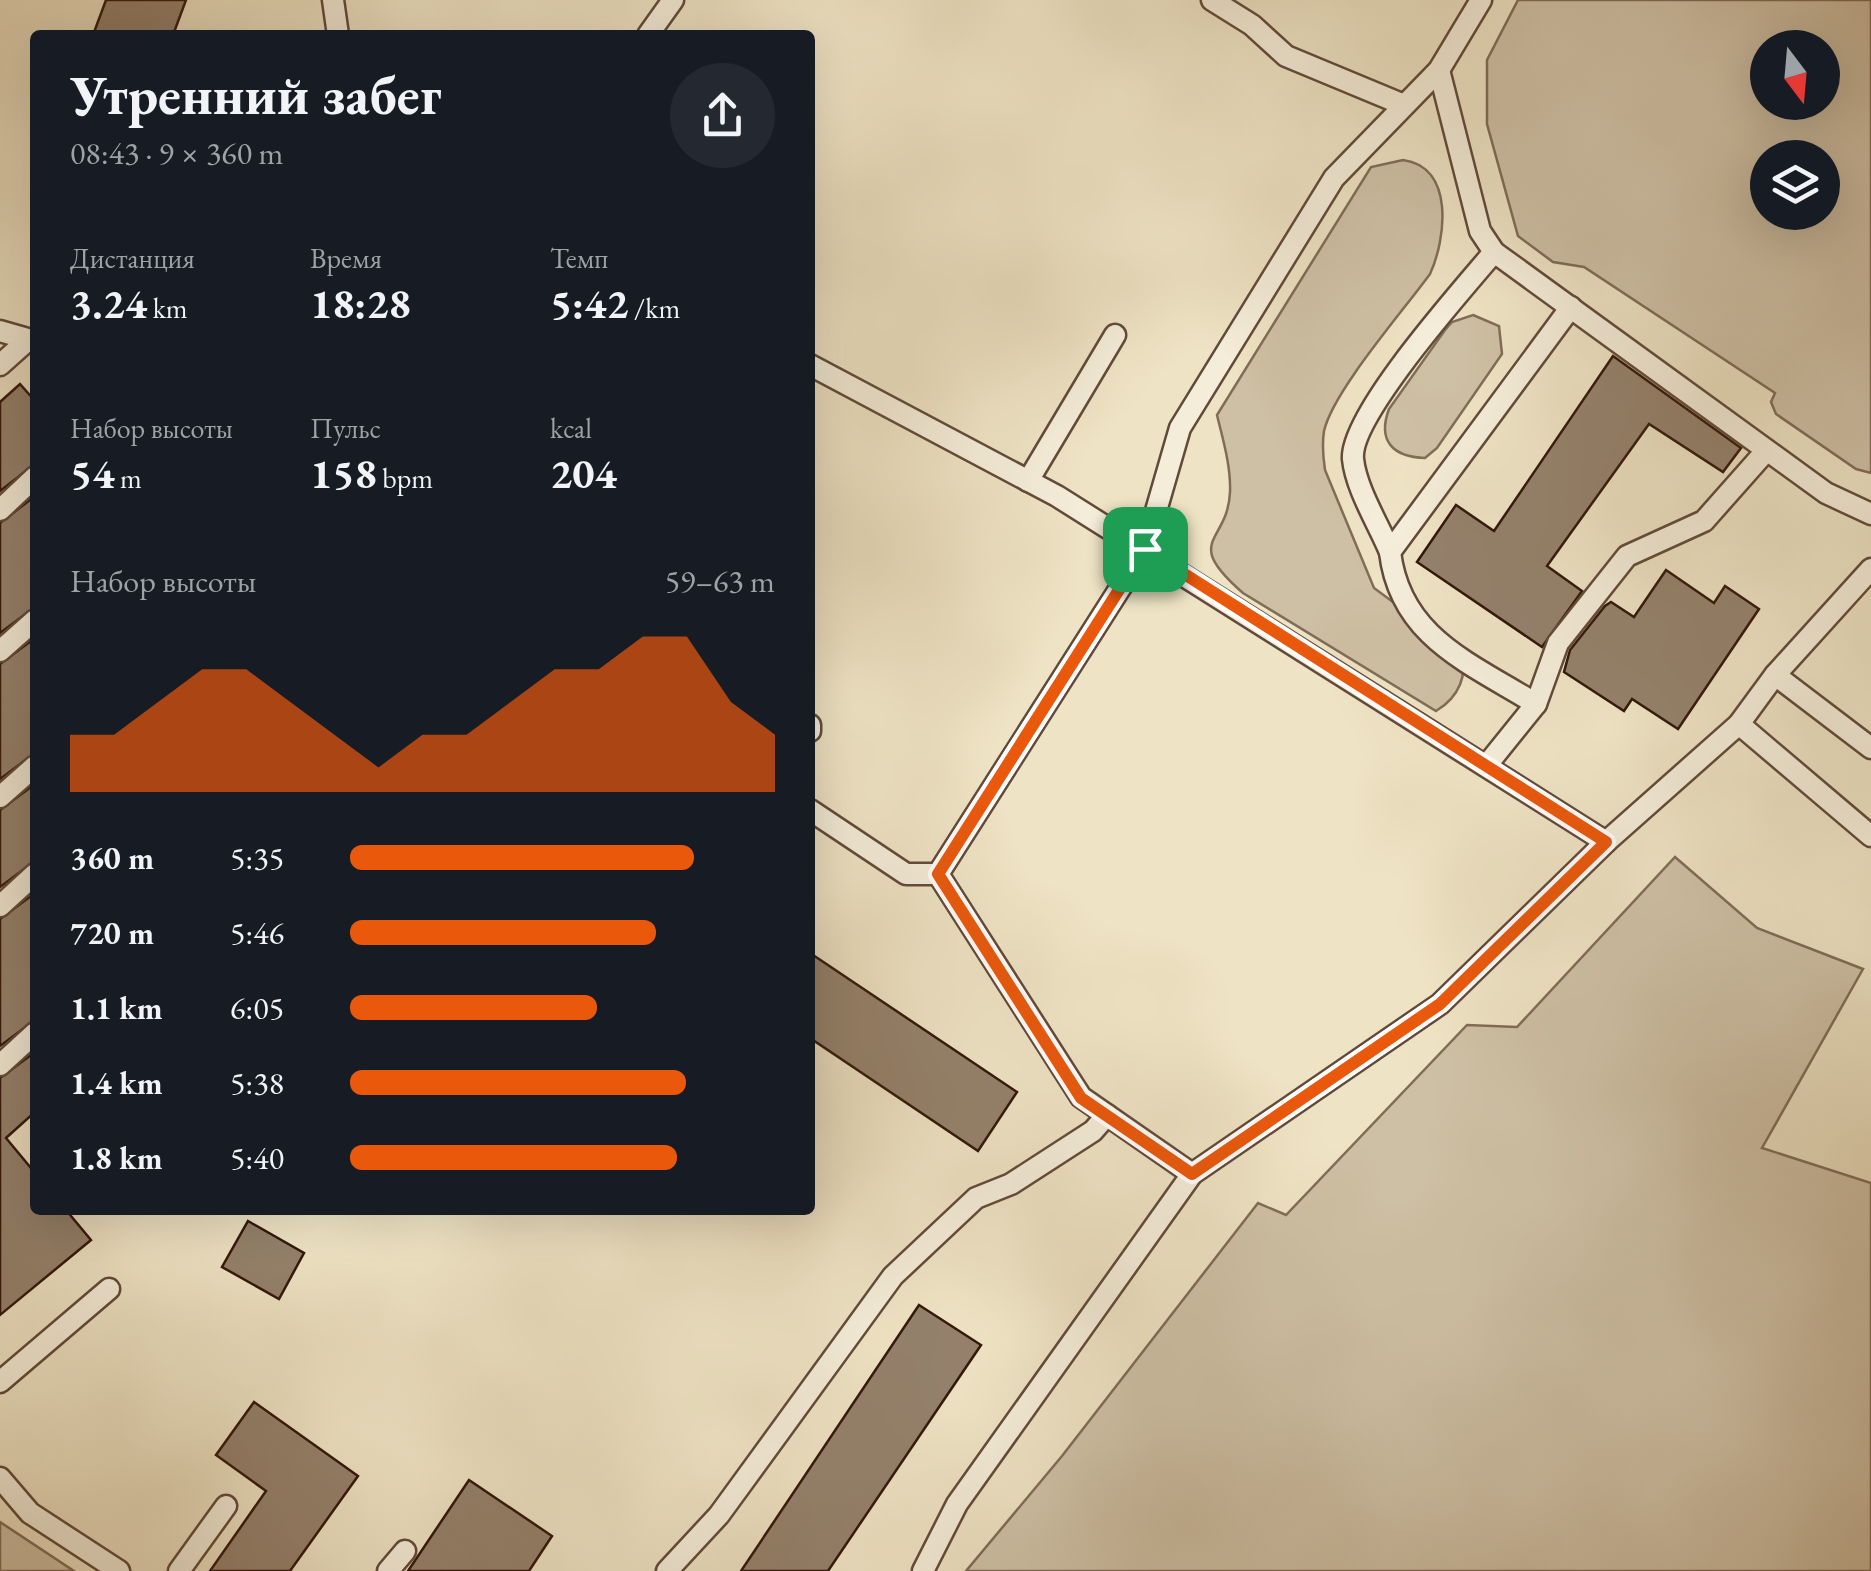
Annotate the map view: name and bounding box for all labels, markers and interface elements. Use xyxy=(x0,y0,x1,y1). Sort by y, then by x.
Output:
north arrow xyxy=(1750,30,1840,120)
map controls xyxy=(1750,30,1840,230)
text: Утренний забег xyxy=(70,59,442,130)
button: share xyxy=(670,63,775,168)
text: 08:43 · 9 × 360 m xyxy=(70,132,283,174)
button: layers xyxy=(1750,140,1840,230)
text: Дистанция xyxy=(70,240,195,276)
text: Время xyxy=(310,240,382,276)
text: Темп xyxy=(550,240,608,276)
text: 3.24 xyxy=(70,276,147,331)
text: 18:28 xyxy=(310,276,411,331)
text: 5:42 xyxy=(550,276,629,331)
text: km xyxy=(147,290,188,326)
text: /km xyxy=(629,290,680,326)
text: Набор высоты xyxy=(70,410,233,446)
text: Пульс xyxy=(310,410,381,446)
text: kcal xyxy=(550,410,592,446)
text: 54 xyxy=(70,446,114,501)
text: 158 xyxy=(310,446,377,501)
text: 204 xyxy=(550,446,617,501)
text: m xyxy=(114,460,142,496)
text: bpm xyxy=(377,460,433,496)
pin xyxy=(1103,507,1188,592)
icon: arrive xyxy=(1118,522,1173,577)
text: Набор высоты xyxy=(70,560,256,602)
text: 59–63 m xyxy=(665,560,775,602)
text: 360 m xyxy=(70,837,154,879)
text: 5:35 xyxy=(230,837,284,879)
text: 720 m xyxy=(70,912,154,954)
text: 5:46 xyxy=(230,912,284,954)
text: 1.1 km xyxy=(70,987,163,1029)
text: 6:05 xyxy=(230,987,284,1029)
text: 1.4 km xyxy=(70,1062,163,1104)
text: 5:38 xyxy=(230,1062,284,1104)
text: 1.8 km xyxy=(70,1137,163,1179)
text: 5:40 xyxy=(230,1137,284,1179)

